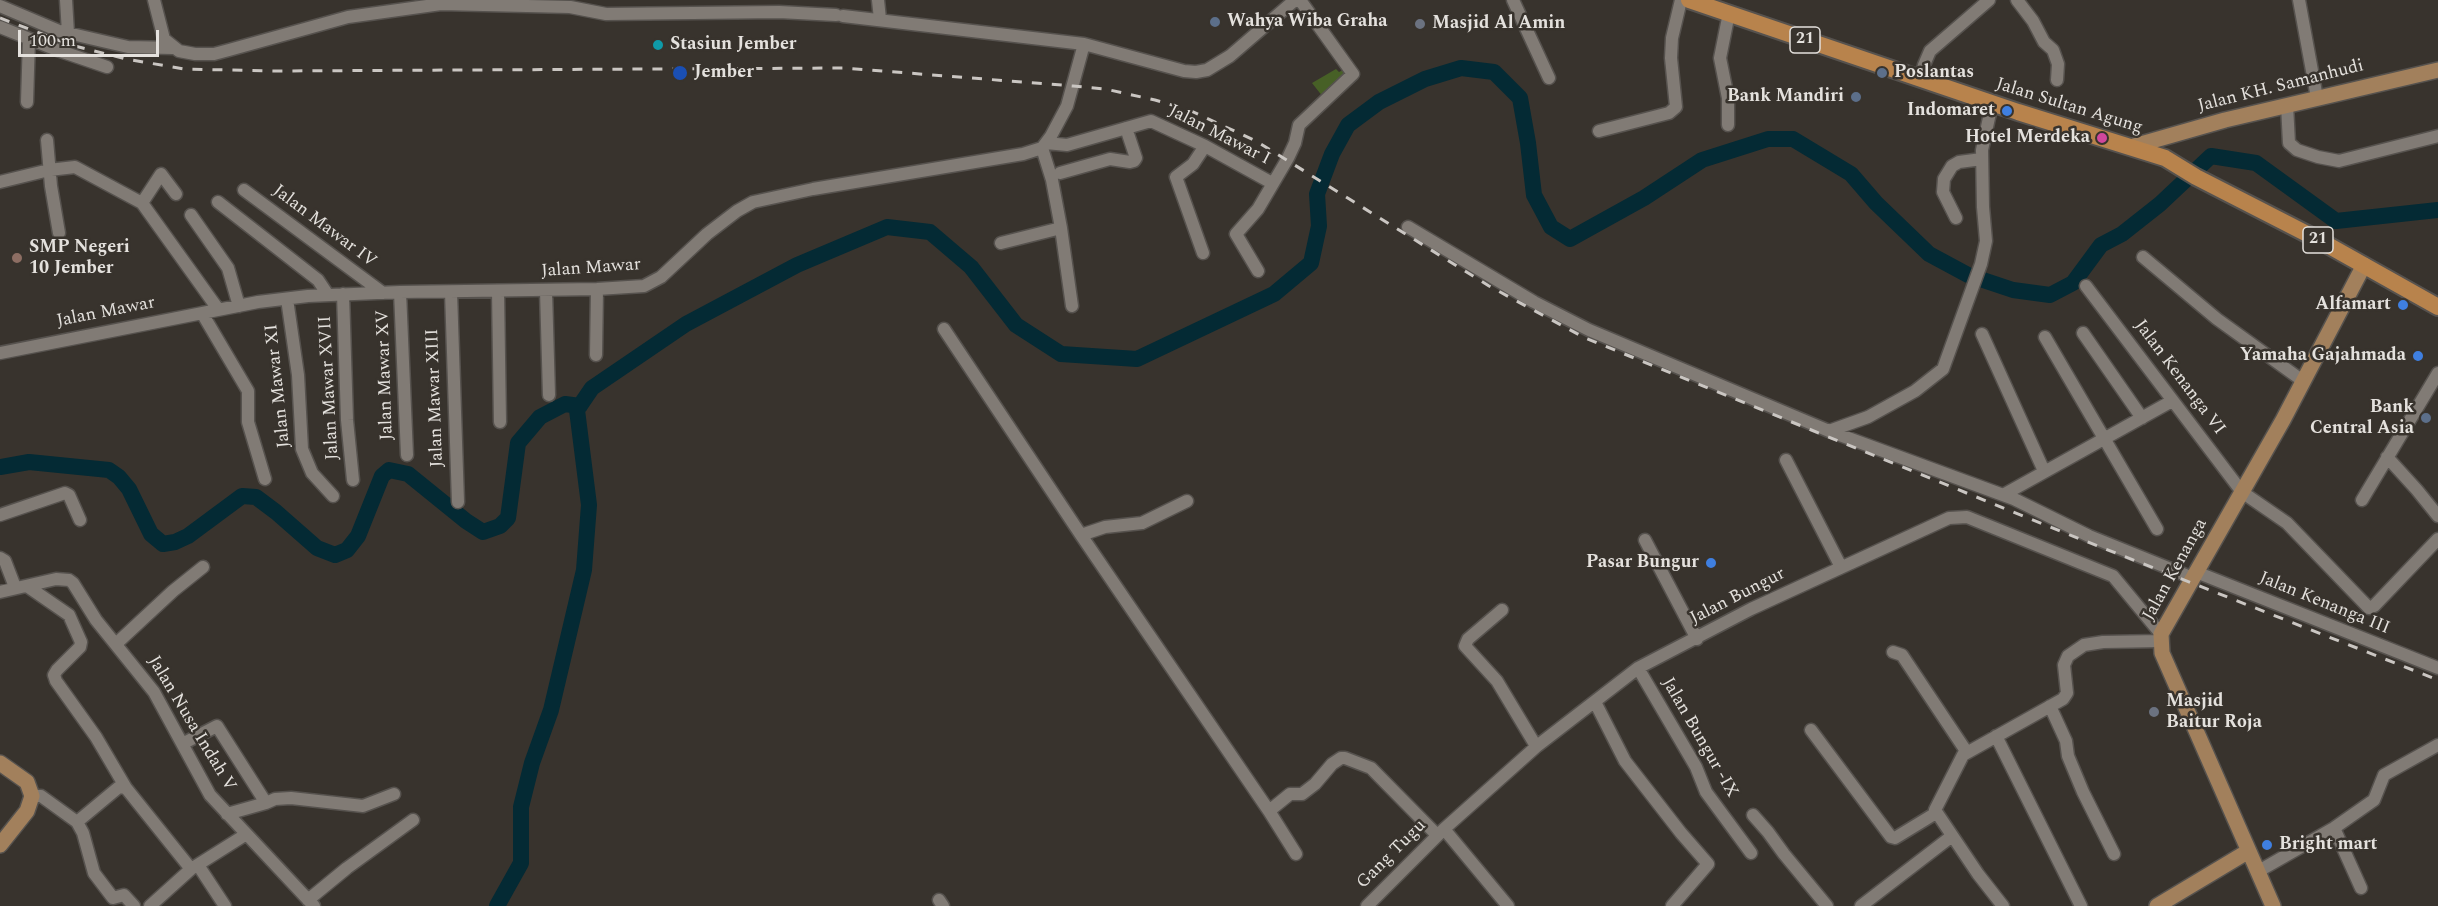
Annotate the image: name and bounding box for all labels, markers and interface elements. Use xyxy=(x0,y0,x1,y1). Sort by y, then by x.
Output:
place label: Wahya Wiba Graha xyxy=(1227,11,1388,33)
place label: Masjid Al Amin xyxy=(1432,13,1565,35)
marker: Wahya Wiba Graha xyxy=(1208,15,1222,29)
marker: Masjid Al Amin xyxy=(1413,17,1427,31)
scale bar xyxy=(21,18,162,56)
text: 100 m xyxy=(29,27,76,54)
road number: 21 xyxy=(1790,27,1820,53)
place label: Stasiun Jember xyxy=(670,34,796,56)
marker: Stasiun Jember xyxy=(651,38,665,52)
street label: Jalan KH. Samanhudi xyxy=(2196,56,2366,118)
place label: Jember xyxy=(694,62,754,84)
place label: Poslantas xyxy=(1894,62,1974,84)
marker: Jember xyxy=(671,64,689,82)
marker: Poslantas xyxy=(1875,66,1889,80)
street label: Jalan Sultan Agung xyxy=(1993,74,2145,140)
place label: Bank Mandiri xyxy=(1727,86,1844,108)
marker: Bank Mandiri xyxy=(1849,90,1863,104)
place label: Indomaret xyxy=(1907,100,1995,122)
street label: Jalan Mawar I xyxy=(1164,101,1274,171)
marker: Indomaret xyxy=(2000,104,2014,118)
place label: Hotel Merdeka xyxy=(1965,127,2090,149)
marker: Hotel Merdeka xyxy=(2095,131,2109,145)
street label: Jalan Mawar IV xyxy=(268,181,380,273)
road number: 21 xyxy=(2303,227,2333,253)
place label: SMP Negeri 10 Jember xyxy=(29,237,130,280)
marker: SMP Negeri 10 Jember xyxy=(10,251,24,265)
street label: Jalan Mawar xyxy=(540,255,642,283)
street label: Jalan Mawar xyxy=(55,293,157,333)
place label: Alfamart xyxy=(2315,294,2391,316)
marker: Alfamart xyxy=(2396,298,2410,312)
street label: Jalan Mawar XV xyxy=(373,309,399,441)
street label: Jalan Mawar XVII xyxy=(315,315,345,461)
street label: Jalan Kenanga VI xyxy=(2129,316,2229,440)
street label: Jalan Mawar XI xyxy=(262,323,296,449)
street label: Jalan Mawar XIII xyxy=(423,328,449,468)
place label: Yamaha Gajahmada xyxy=(2240,345,2406,367)
marker: Yamaha Gajahmada xyxy=(2411,349,2425,363)
place label: Bank Central Asia xyxy=(2310,397,2414,440)
marker: Bank Central Asia xyxy=(2419,411,2433,425)
street label: Jalan Kenanga xyxy=(2139,515,2213,625)
place label: Pasar Bungur xyxy=(1586,552,1699,574)
marker: Pasar Bungur xyxy=(1704,556,1718,570)
street label: Jalan Bungur xyxy=(1687,564,1789,630)
street label: Jalan Kenanga III xyxy=(2255,568,2393,640)
street label: Jalan Nusa Indah V xyxy=(142,652,240,796)
street label: Jalan Bungur -IX xyxy=(1656,674,1742,802)
place label: Masjid Baitur Roja xyxy=(2166,691,2262,734)
marker: Masjid Baitur Roja xyxy=(2147,705,2161,719)
street label: Gang Tugu xyxy=(1353,816,1431,894)
place label: Bright mart xyxy=(2279,834,2378,856)
marker: Bright mart xyxy=(2260,838,2274,852)

